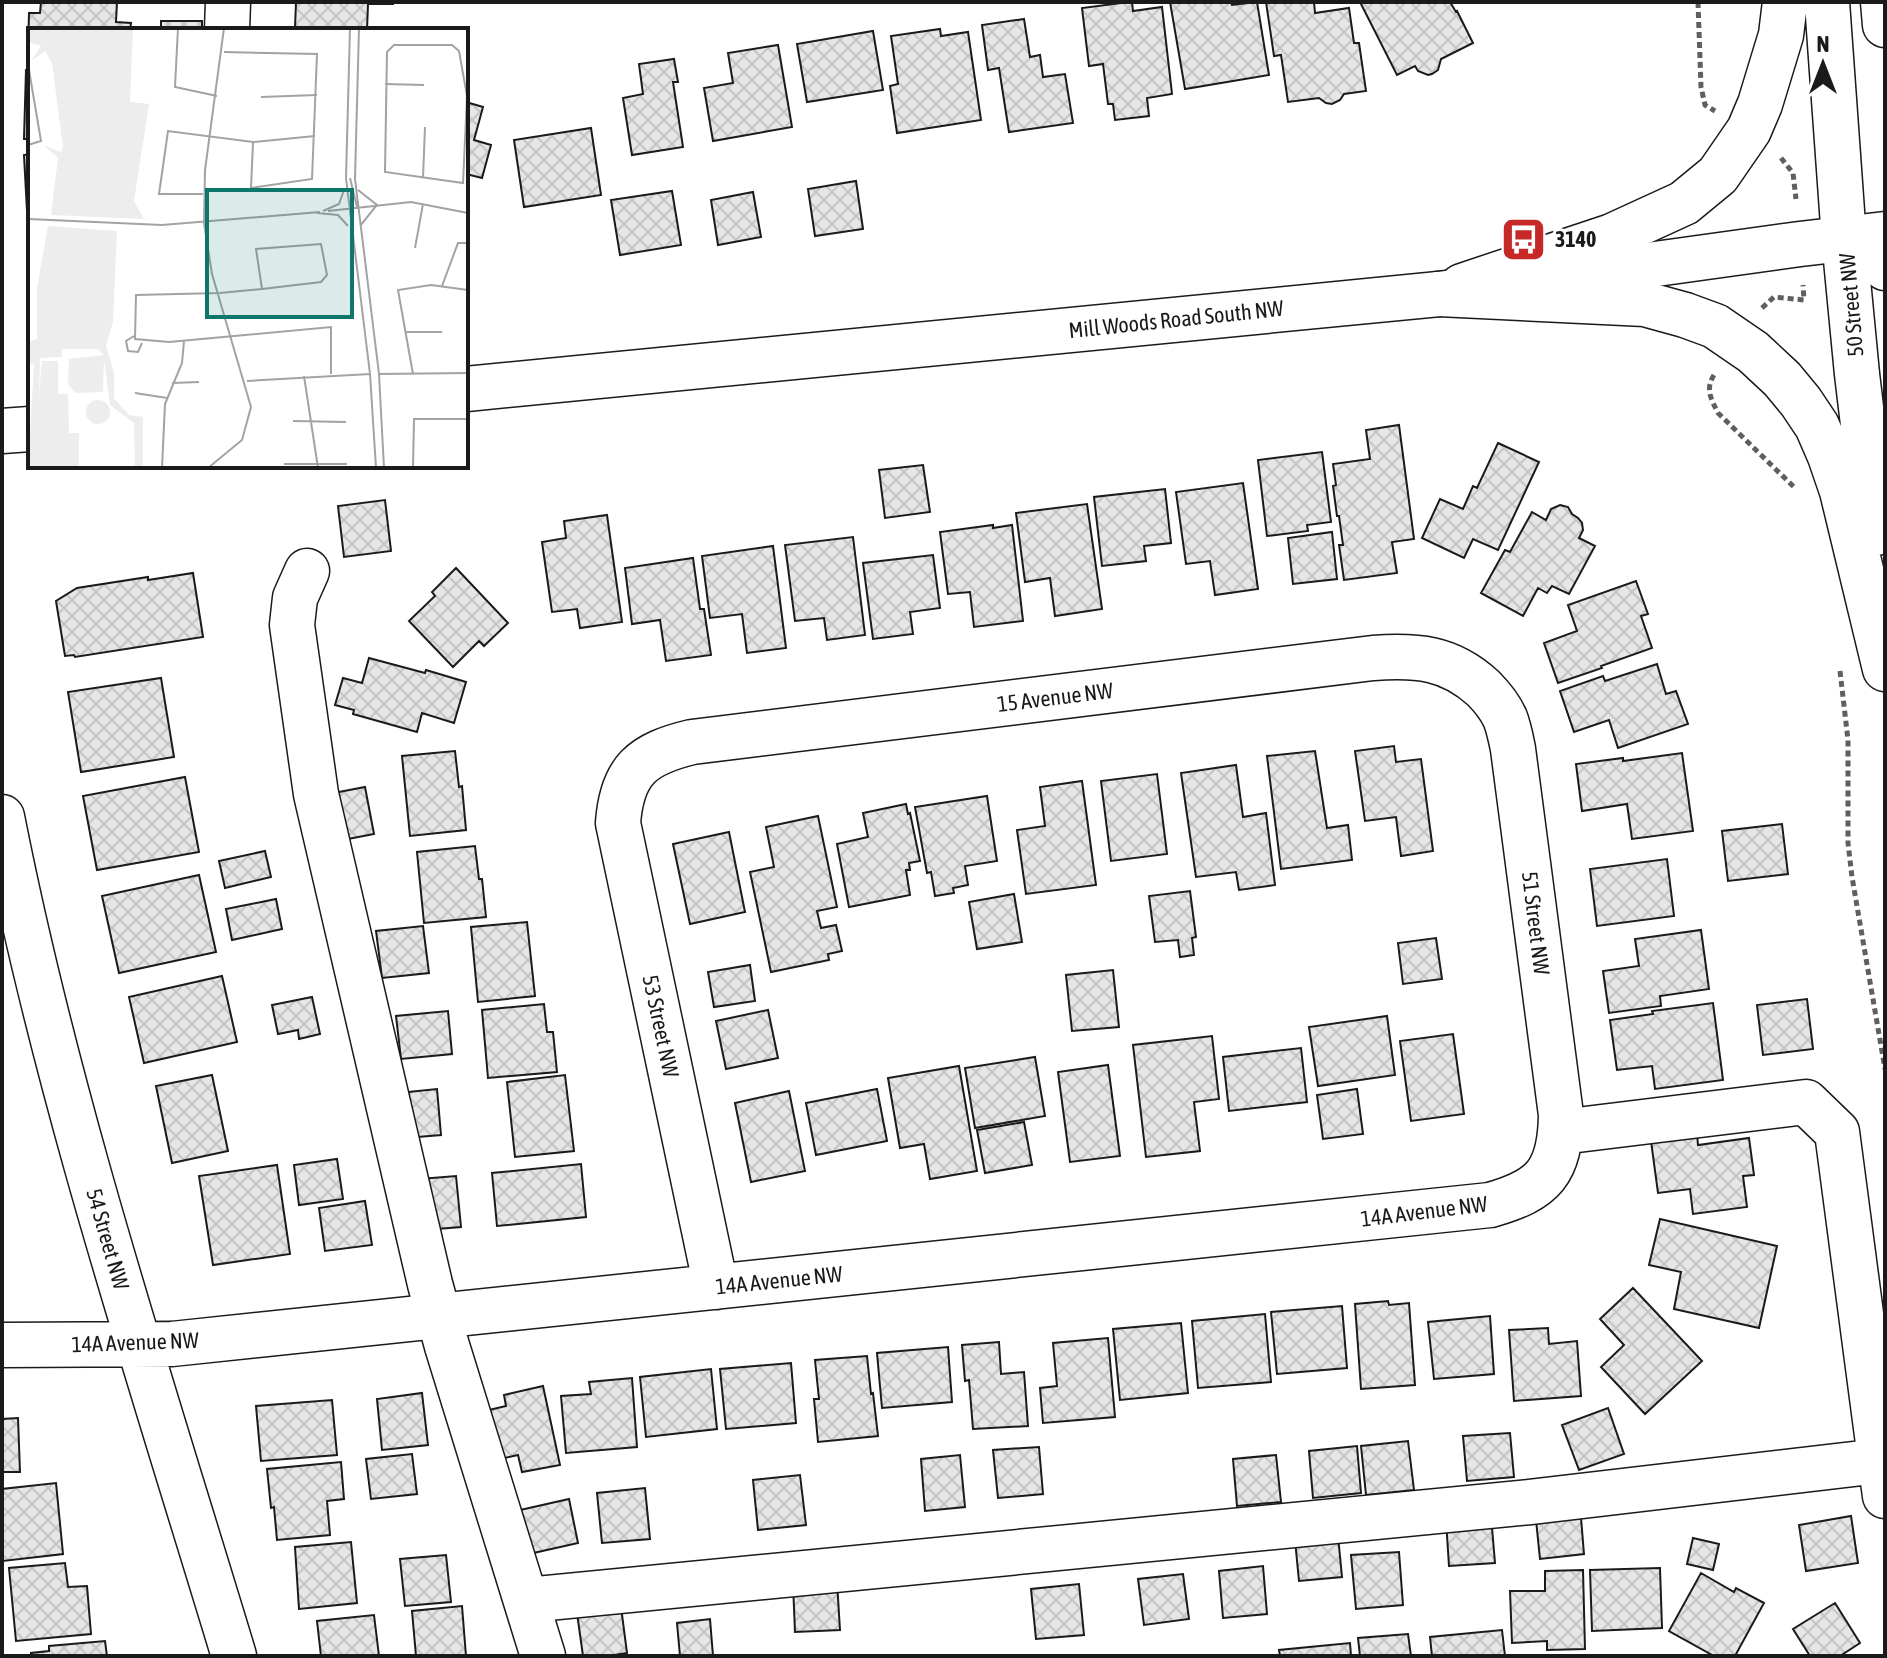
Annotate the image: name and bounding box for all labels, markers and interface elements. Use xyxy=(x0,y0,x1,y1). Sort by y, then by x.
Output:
north arrow xyxy=(1783,24,1863,104)
inset map xyxy=(28,28,468,468)
text: N xyxy=(1817,31,1829,57)
bus stop icon: 3140 xyxy=(1500,215,1548,263)
place label: 3140 xyxy=(1555,226,1596,252)
street label: 50 Street NW xyxy=(1834,252,1868,358)
street label: Mill Woods Road South NW xyxy=(1067,295,1285,343)
street label: 15 Avenue NW xyxy=(996,677,1114,717)
street label: 51 Street NW xyxy=(1517,870,1555,976)
street label: 53 Street NW xyxy=(637,972,685,1080)
street label: 54 Street NW xyxy=(81,1185,135,1293)
street label: 14A Avenue NW xyxy=(1359,1190,1489,1232)
street label: 14A Avenue NW xyxy=(714,1260,844,1300)
street label: 14A Avenue NW xyxy=(71,1327,199,1357)

